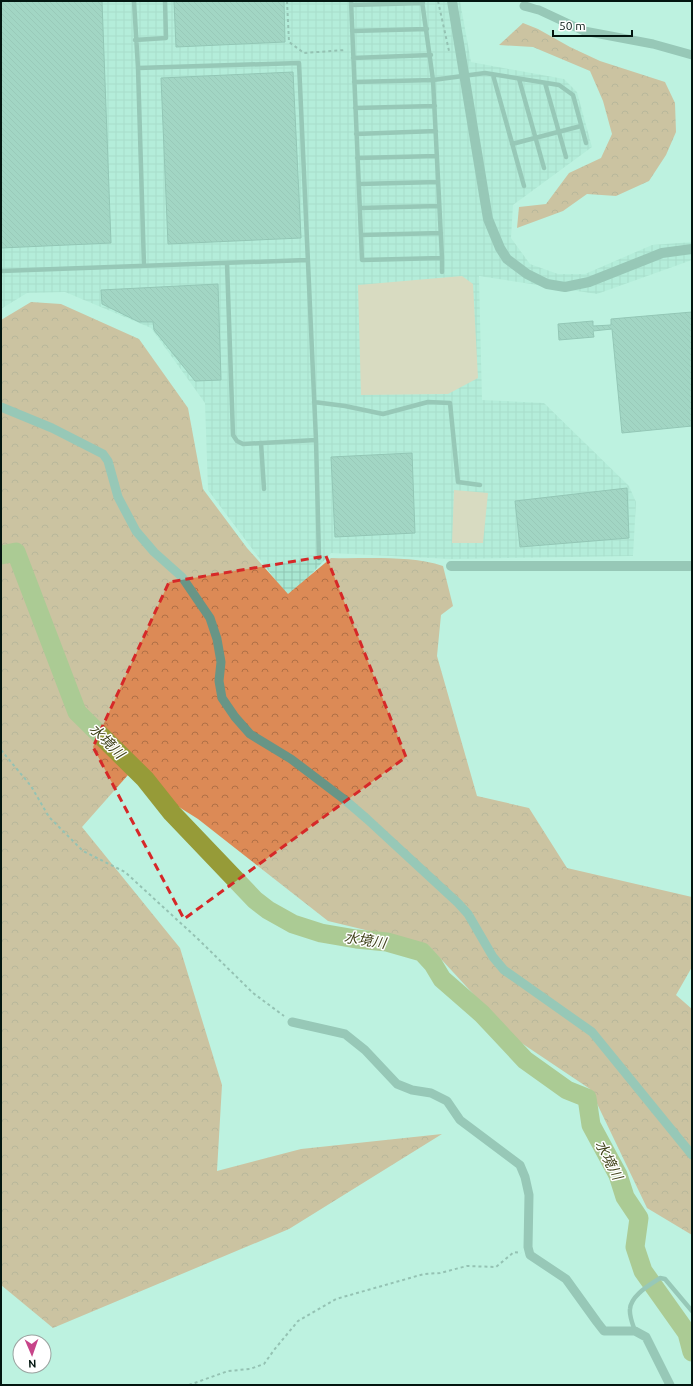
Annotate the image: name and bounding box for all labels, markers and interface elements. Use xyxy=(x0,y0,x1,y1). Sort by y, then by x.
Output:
scale bar xyxy=(553,12,632,38)
text: 50 m xyxy=(559,19,586,32)
water label: 水境川 xyxy=(86,720,129,763)
water label: 水境川 xyxy=(343,929,389,951)
water label: 水境川 xyxy=(592,1138,627,1184)
north arrow xyxy=(12,1334,52,1374)
text: N xyxy=(28,1358,37,1370)

